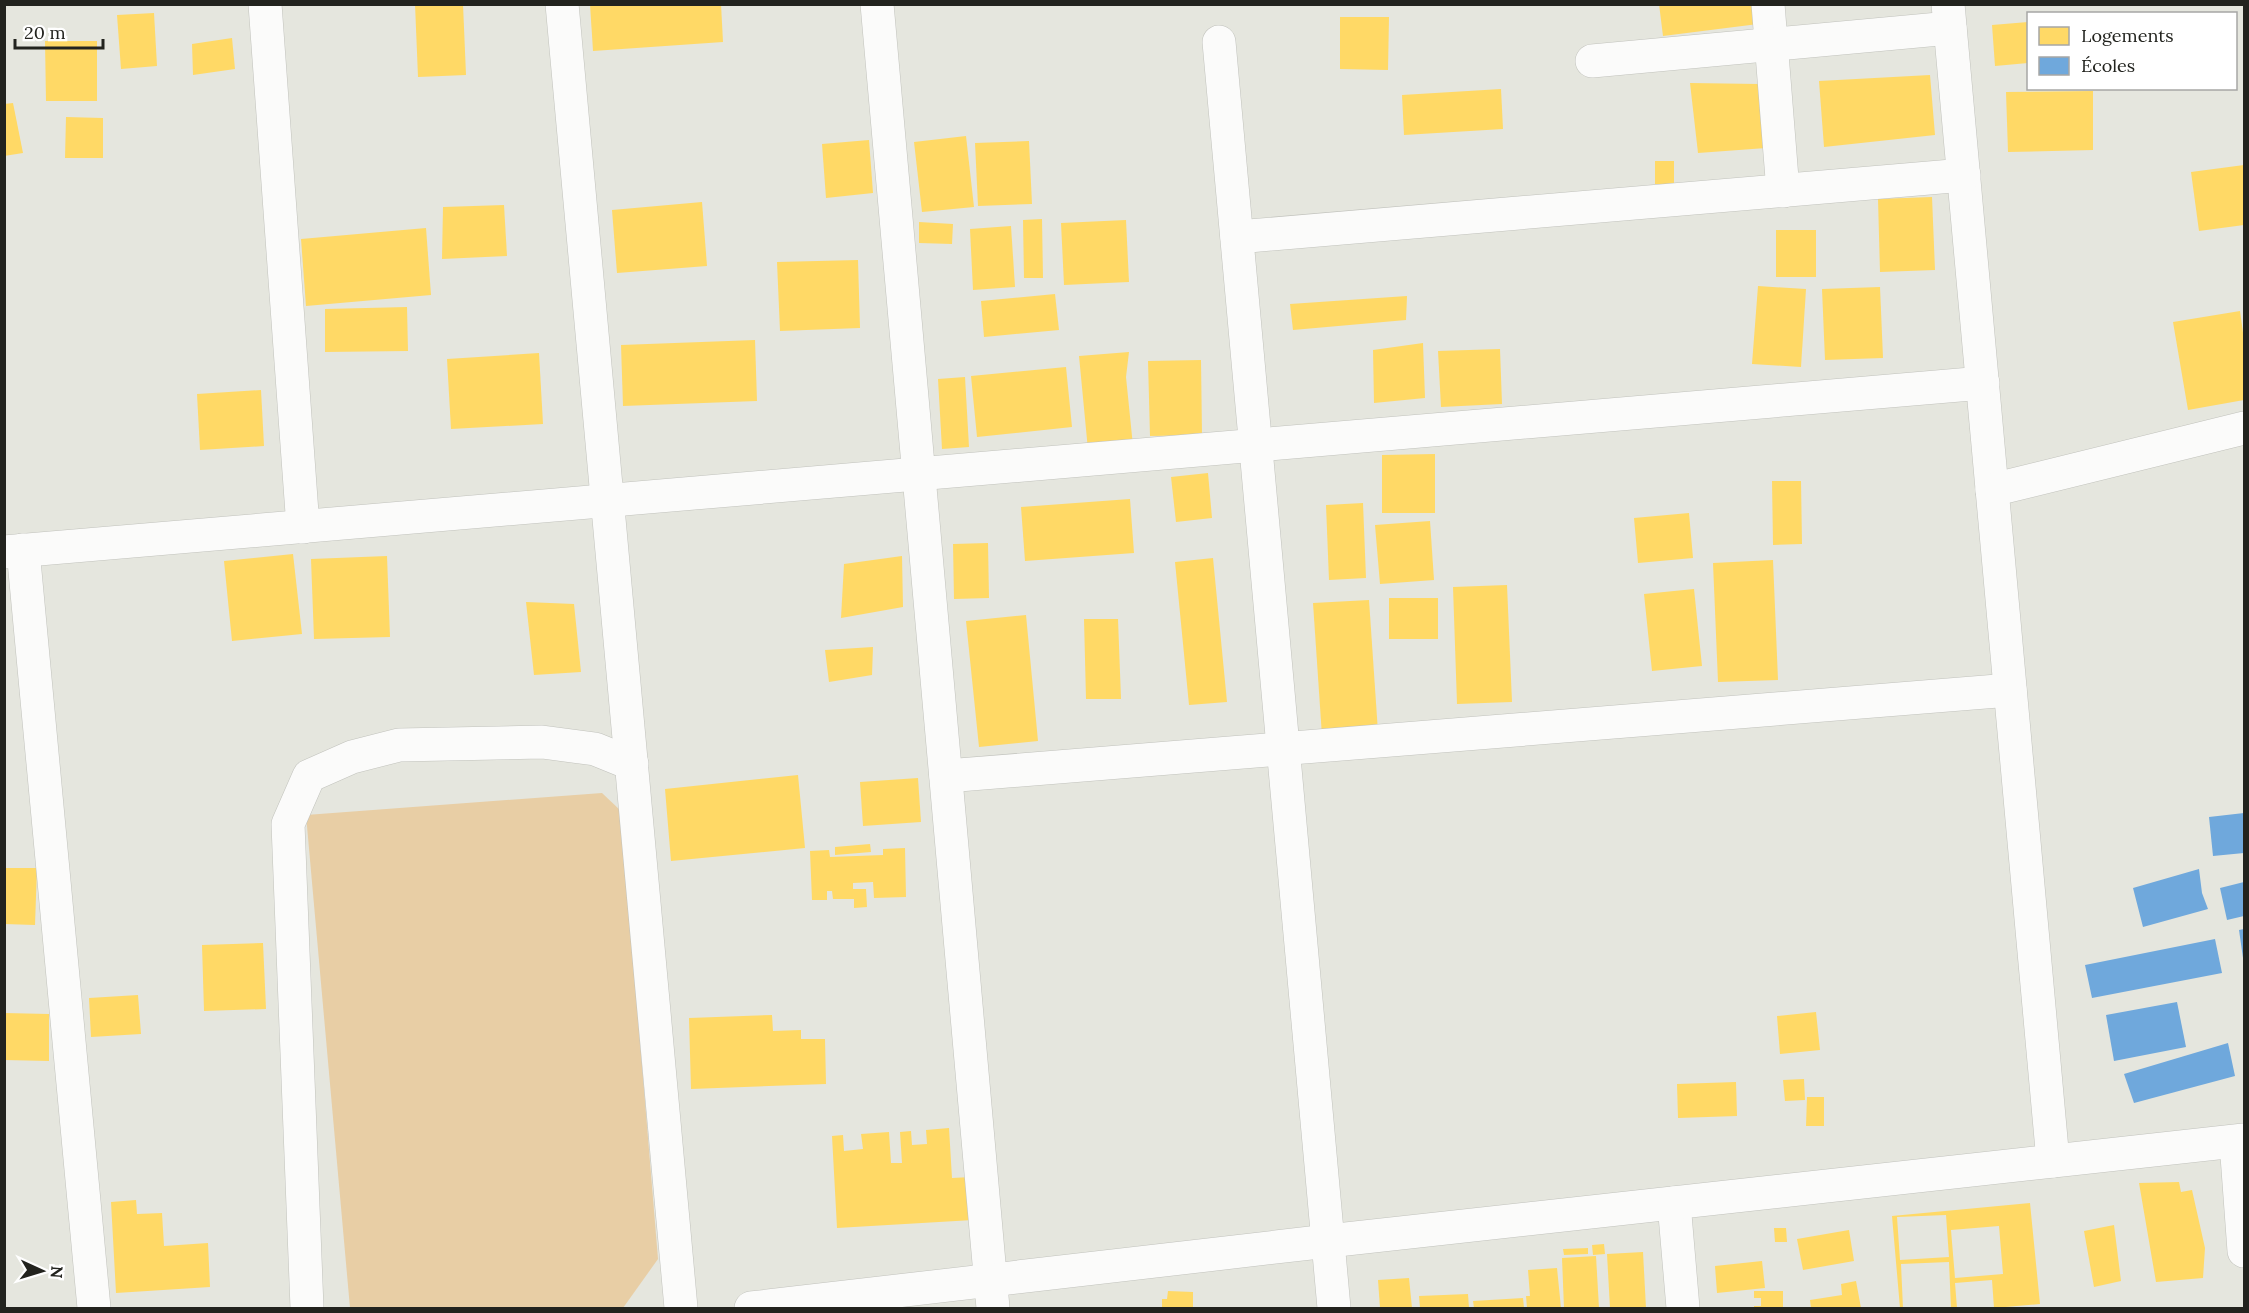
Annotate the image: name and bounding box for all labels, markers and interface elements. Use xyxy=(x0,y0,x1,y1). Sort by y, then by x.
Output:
scale bar xyxy=(15,12,104,50)
legend xyxy=(2027,12,2237,90)
text: 20 m xyxy=(24,21,66,44)
text: Logements xyxy=(2081,24,2173,47)
text: Écoles xyxy=(2081,54,2135,77)
north arrow xyxy=(12,1241,72,1301)
text: N xyxy=(47,1265,67,1279)

